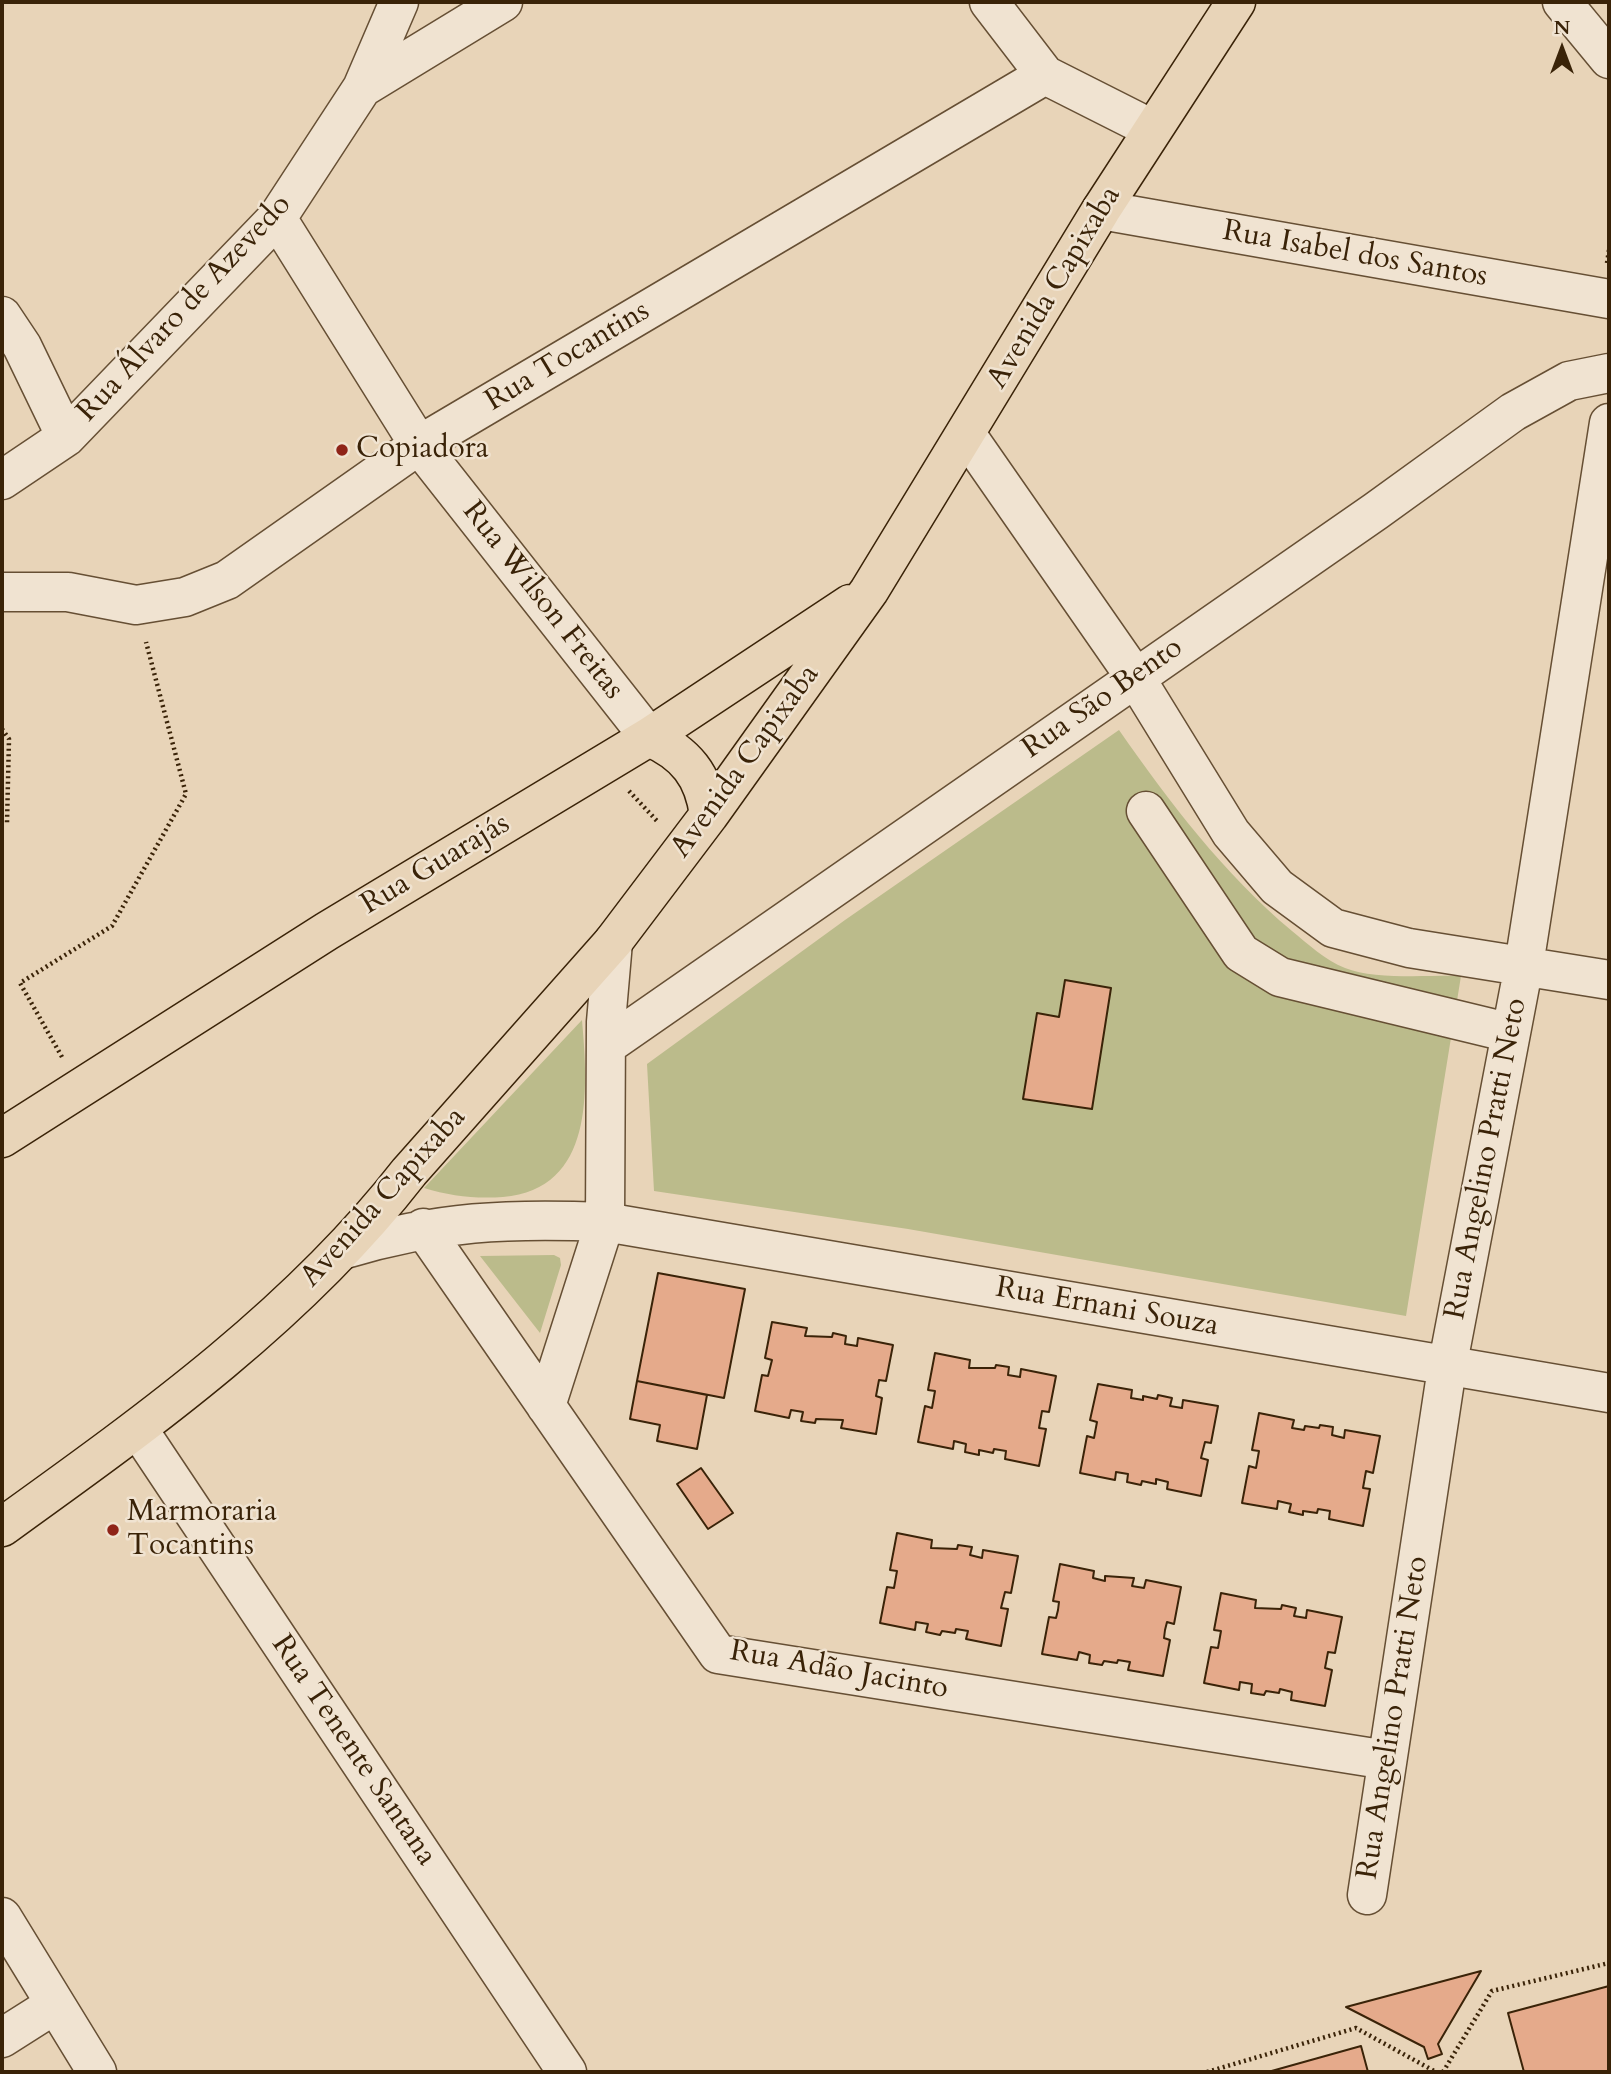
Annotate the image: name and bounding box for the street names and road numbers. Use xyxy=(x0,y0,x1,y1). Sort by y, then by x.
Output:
street label: Avenida Capixaba xyxy=(980,180,1130,396)
street label: Rua Álvaro de Azevedo xyxy=(70,188,300,430)
street label: Rua Isabel dos Santos xyxy=(1220,214,1490,296)
street label: Rua Tocantins xyxy=(479,294,657,420)
street label: Rua Wilson Freitas xyxy=(454,495,630,707)
street label: Rua São Bento xyxy=(1016,631,1190,767)
street label: Avenida Capixaba xyxy=(664,658,828,866)
street label: Rua Guarajás xyxy=(355,807,517,923)
street label: Rua Angelino Pratti Neto xyxy=(1438,995,1536,1323)
street label: Avenida Capixaba xyxy=(294,1101,474,1295)
street label: Rua Ernani Souza xyxy=(993,1271,1221,1345)
street label: Rua Angelino Pratti Neto xyxy=(1351,1554,1437,1882)
street label: Rua Tenente Santana xyxy=(263,1629,443,1873)
street label: Rua Adão Jacinto xyxy=(727,1634,951,1708)

